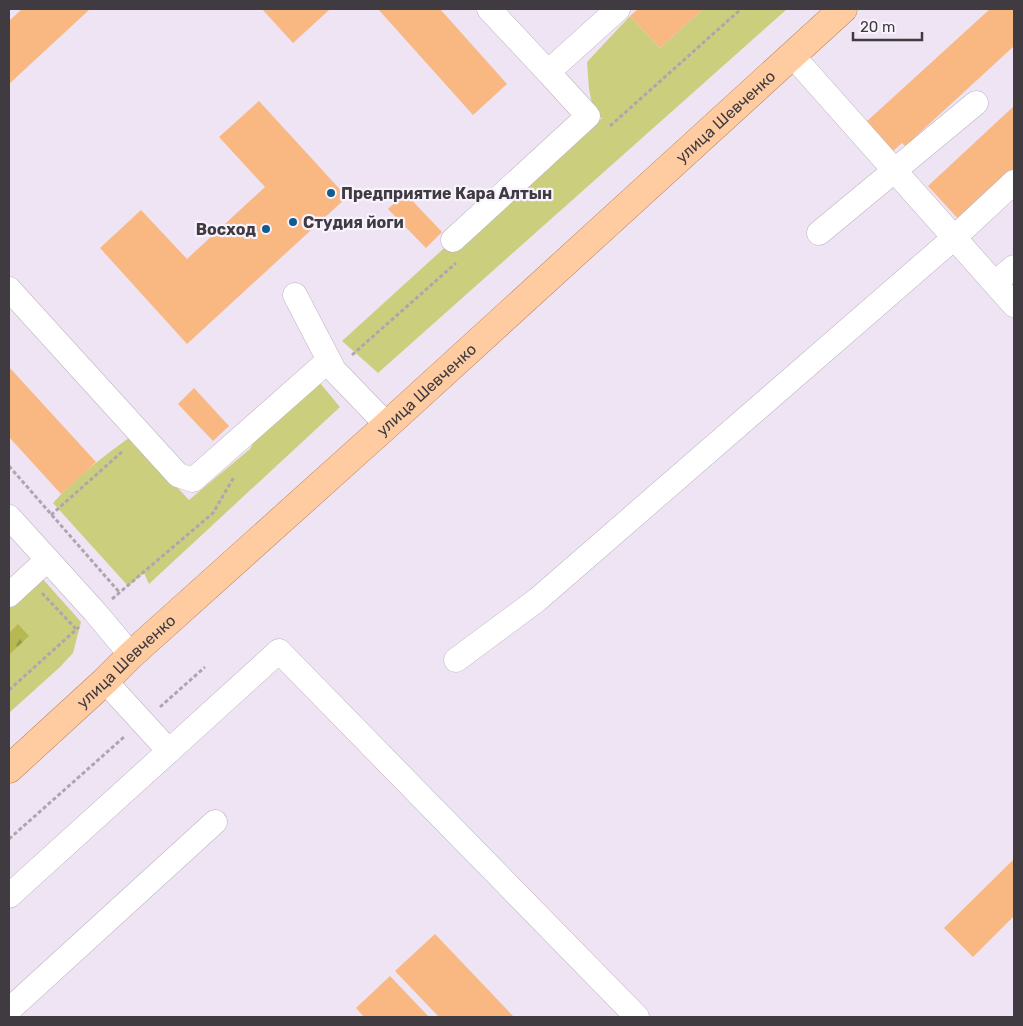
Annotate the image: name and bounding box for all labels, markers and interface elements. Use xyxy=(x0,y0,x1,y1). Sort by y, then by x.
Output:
scale bar xyxy=(853,10,922,42)
text: 20 m xyxy=(860,18,895,36)
street label: улица Шевченко xyxy=(672,66,779,167)
place label: Предприятие Кара Алтын xyxy=(341,184,552,203)
marker: Предприятие Кара Алтын xyxy=(325,187,337,199)
place label: Студия йоги xyxy=(303,213,404,232)
marker: Студия йоги xyxy=(287,216,299,228)
place label: Восход xyxy=(196,220,256,239)
marker: Восход xyxy=(260,223,272,235)
street label: улица Шевченко xyxy=(372,339,480,440)
street label: улица Шевченко xyxy=(73,610,179,712)

